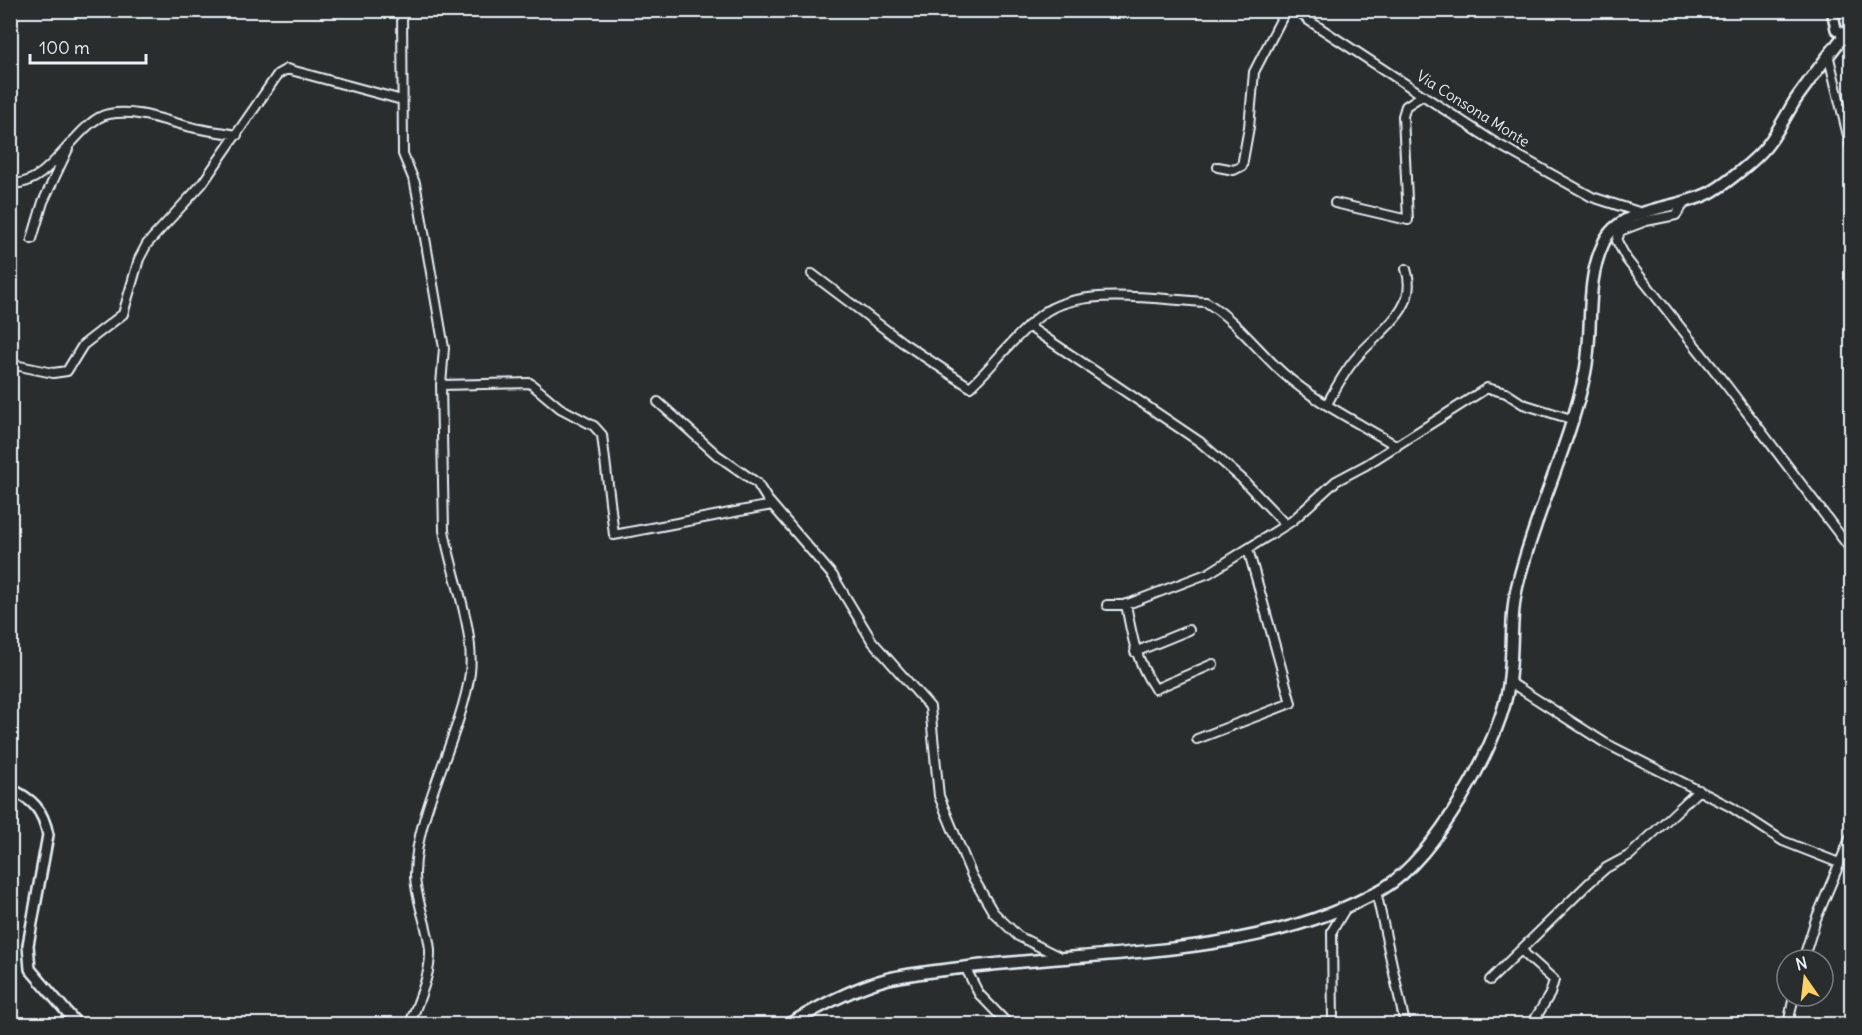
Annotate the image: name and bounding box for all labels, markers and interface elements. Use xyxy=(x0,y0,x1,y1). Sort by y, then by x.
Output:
scale bar xyxy=(30,27,146,65)
text: 100 m xyxy=(39,36,90,59)
street label: Via Consona Monte xyxy=(1413,66,1533,151)
north arrow xyxy=(1775,948,1835,1008)
text: N xyxy=(1794,952,1809,974)

